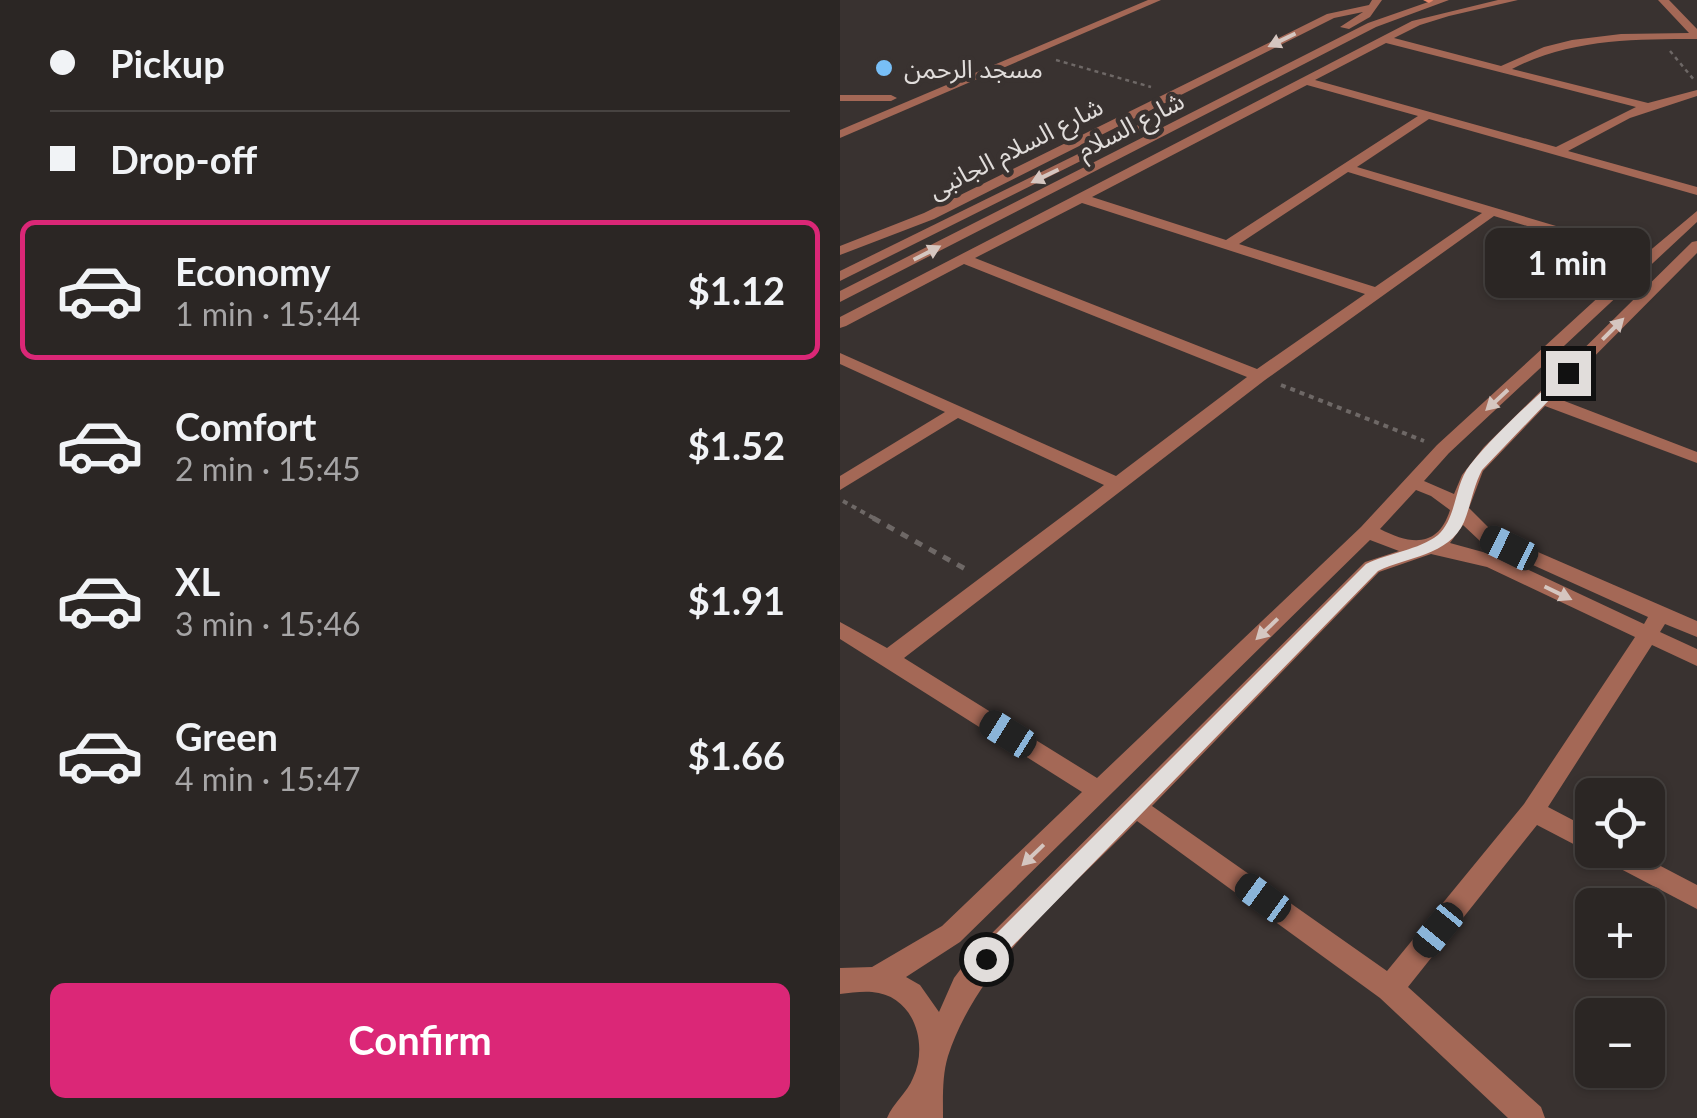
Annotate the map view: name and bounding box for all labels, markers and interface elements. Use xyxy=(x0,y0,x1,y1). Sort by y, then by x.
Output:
one-way arrow xyxy=(1268,31,1297,48)
text: Pickup xyxy=(110,40,225,86)
place label: مسجد الرحمن xyxy=(904,53,1043,84)
marker: مسجد الرحمن xyxy=(873,57,895,79)
street label: شارع السلام xyxy=(1072,84,1191,169)
street label: شارع السلام الجانبى xyxy=(923,90,1110,209)
text: Drop-off xyxy=(110,136,257,182)
one-way arrow xyxy=(1030,167,1059,184)
callout: 1 min xyxy=(1486,228,1650,298)
text: 1 min xyxy=(1528,243,1607,282)
icon: car xyxy=(55,245,145,335)
one-way arrow xyxy=(912,245,941,262)
text: Economy xyxy=(175,248,330,294)
text: $1.12 xyxy=(688,267,785,313)
text: 1 min · 15:44 xyxy=(175,294,361,333)
one-way arrow xyxy=(1600,318,1624,341)
route end xyxy=(1546,351,1591,396)
one-way arrow xyxy=(1485,388,1509,411)
icon: car xyxy=(55,400,145,490)
text: Comfort xyxy=(175,403,316,449)
text: $1.52 xyxy=(688,422,785,468)
text: 2 min · 15:45 xyxy=(175,449,361,488)
car xyxy=(1475,521,1543,575)
icon: car xyxy=(55,555,145,645)
text: XL xyxy=(175,558,220,604)
text: $1.91 xyxy=(688,577,785,623)
one-way arrow xyxy=(1544,584,1573,601)
text: 3 min · 15:46 xyxy=(175,604,361,643)
one-way arrow xyxy=(1255,617,1279,640)
car xyxy=(975,705,1041,763)
icon: car xyxy=(55,710,145,800)
text: Green xyxy=(175,713,278,759)
text: $1.66 xyxy=(688,732,785,778)
text: 4 min · 15:47 xyxy=(175,759,361,798)
map controls xyxy=(1575,778,1665,1088)
button: locate xyxy=(1575,778,1665,868)
one-way arrow xyxy=(1021,843,1045,866)
car xyxy=(1230,868,1296,928)
button: + xyxy=(1575,888,1665,978)
car xyxy=(1407,897,1469,963)
route start xyxy=(964,937,1009,982)
button: Confirm xyxy=(50,983,790,1098)
button: − xyxy=(1575,998,1665,1088)

